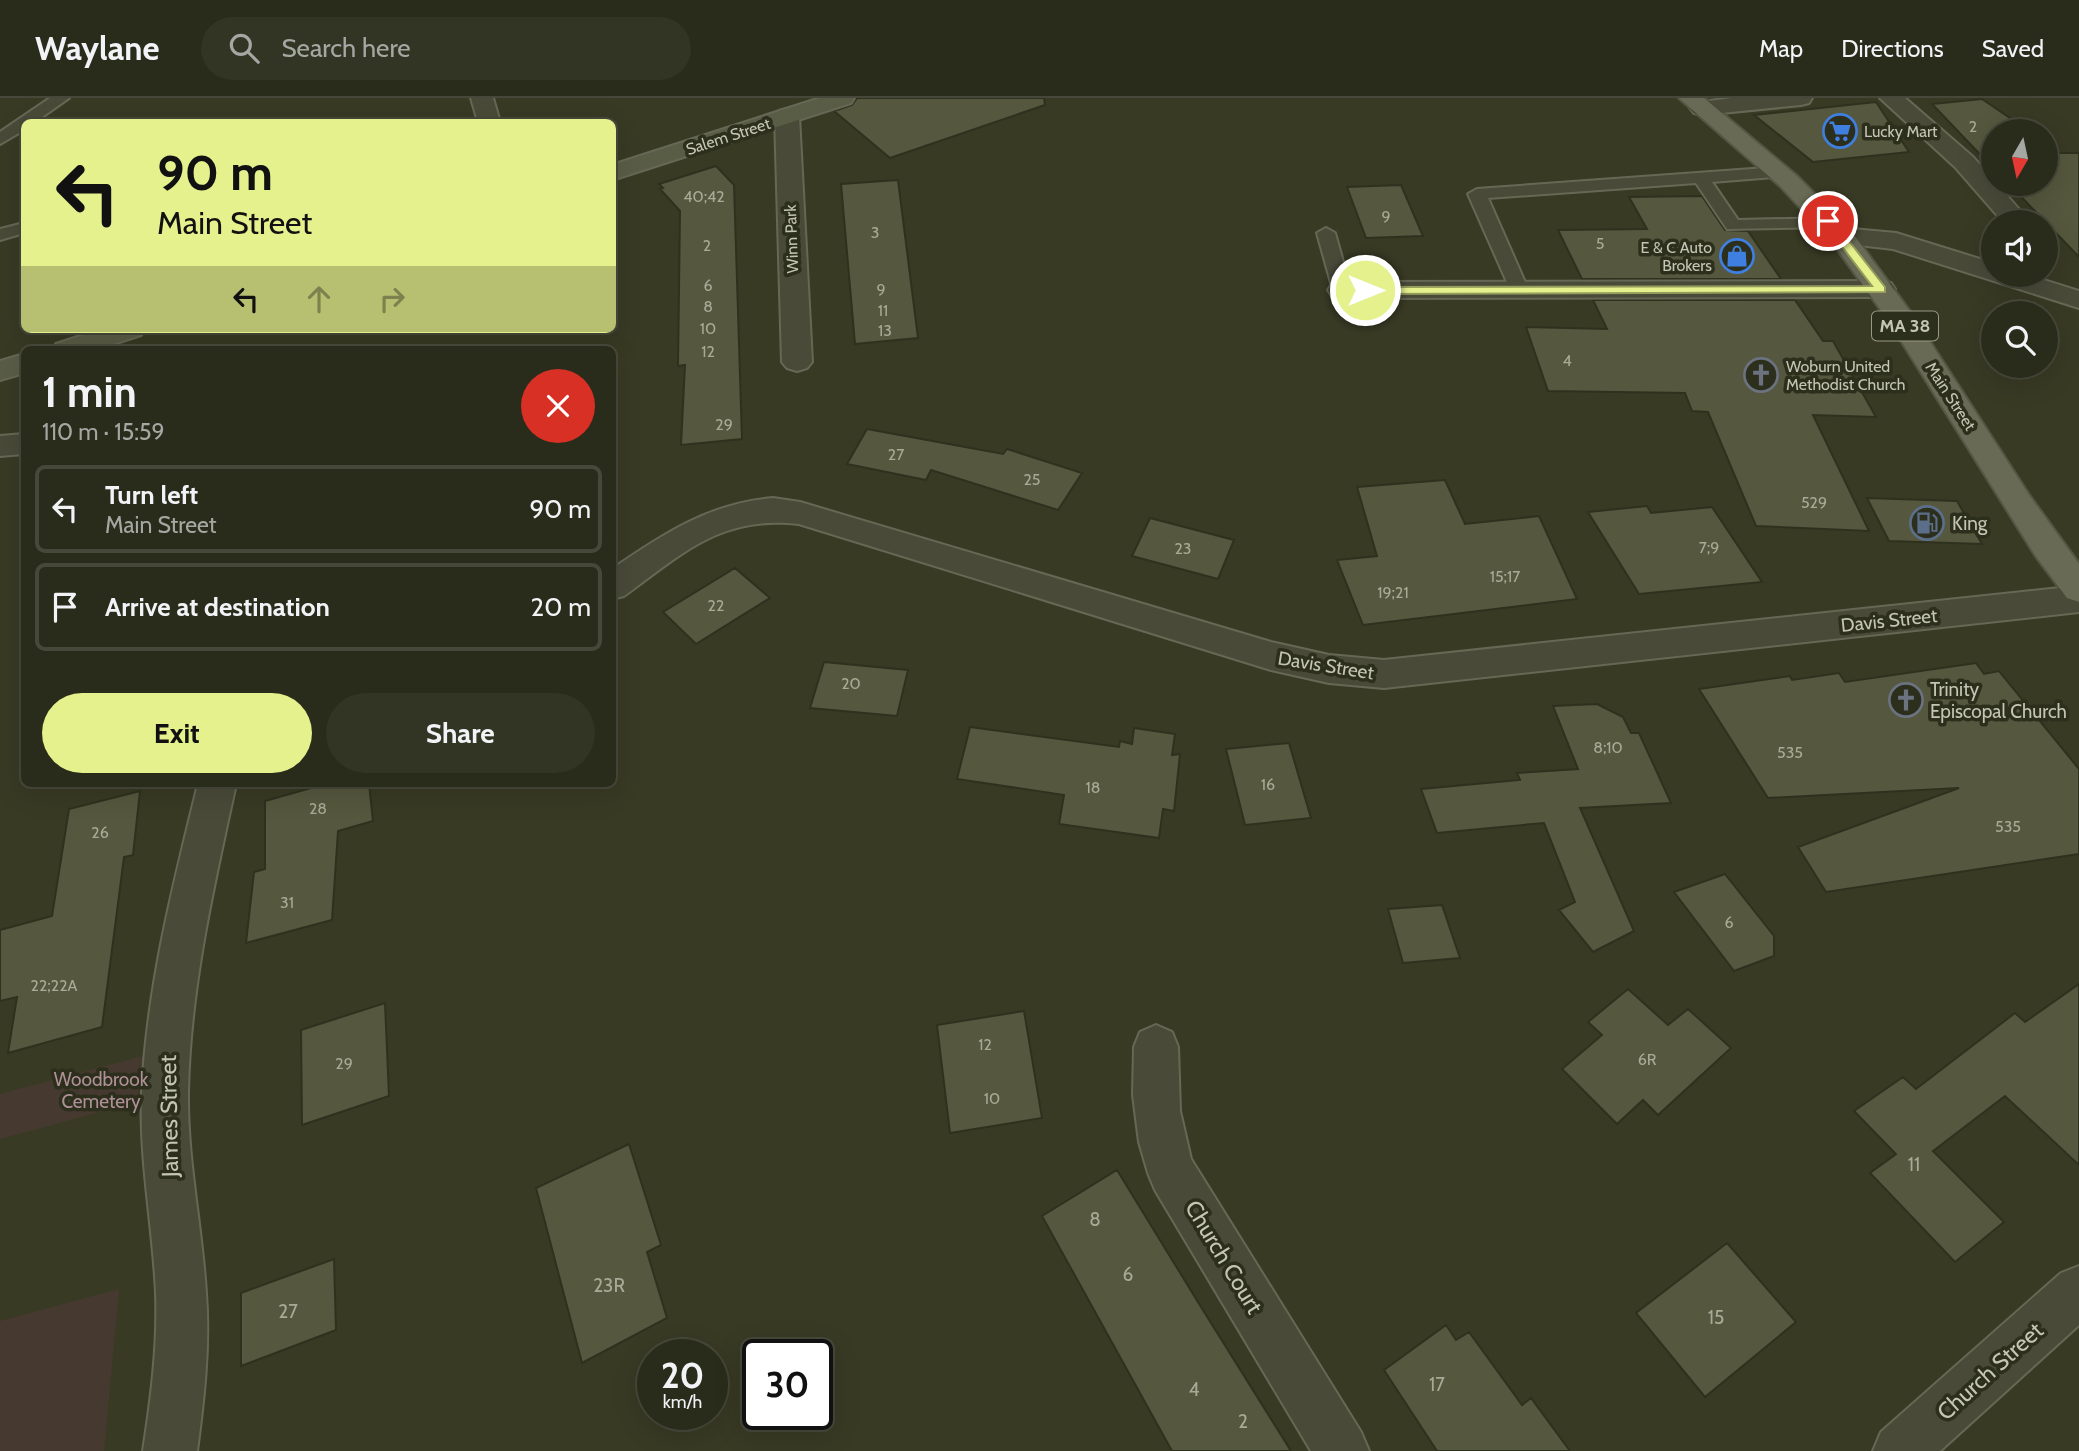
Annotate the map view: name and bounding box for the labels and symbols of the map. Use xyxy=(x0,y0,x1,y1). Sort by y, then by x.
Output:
supermarket icon: Lucky Mart xyxy=(1821,112,1859,150)
street label: Salem Street xyxy=(684,114,773,159)
house number: 2 xyxy=(1969,117,1977,136)
north arrow xyxy=(1981,119,2058,196)
place label: Lucky Mart xyxy=(1864,122,1938,141)
house number: 40;42 xyxy=(683,187,725,206)
pin xyxy=(1798,191,1858,251)
street label: Winn Park xyxy=(781,203,802,274)
house number: 9 xyxy=(1381,207,1391,226)
house number: 3 xyxy=(871,223,879,242)
house number: 5 xyxy=(1596,234,1604,253)
house number: 2 xyxy=(703,236,711,255)
shop icon: E & C Auto Brokers xyxy=(1718,237,1756,275)
place label: E & C Auto Brokers xyxy=(1641,238,1712,275)
position arrow xyxy=(1328,253,1402,327)
house number: 6 xyxy=(703,276,713,295)
house number: 9 xyxy=(876,280,886,299)
house number: 8 xyxy=(703,297,713,316)
house number: 11 xyxy=(878,301,888,320)
road number: MA 38 xyxy=(1872,311,1938,340)
house number: 10 xyxy=(700,319,716,338)
house number: 13 xyxy=(878,321,892,340)
house number: 12 xyxy=(701,342,715,361)
house number: 4 xyxy=(1562,351,1572,370)
church icon: Woburn United Methodist Church xyxy=(1742,356,1780,394)
place label: Woburn United Methodist Church xyxy=(1786,357,1905,394)
street label: Main Street xyxy=(1921,359,1980,435)
house number: 29 xyxy=(715,415,733,434)
house number: 27 xyxy=(888,445,904,464)
house number: 25 xyxy=(1023,470,1041,489)
house number: 529 xyxy=(1801,493,1827,512)
fuel station icon: King xyxy=(1908,504,1946,542)
place label: King xyxy=(1952,512,1988,535)
house number: 7;9 xyxy=(1699,538,1719,557)
house number: 23 xyxy=(1174,539,1192,558)
house number: 15;17 xyxy=(1490,567,1520,586)
house number: 19;21 xyxy=(1377,583,1409,602)
house number: 22 xyxy=(708,596,724,615)
street label: Davis Street xyxy=(1840,604,1939,637)
street label: Davis Street xyxy=(1276,647,1376,685)
house number: 20 xyxy=(841,674,861,693)
place label: Trinity Episcopal Church xyxy=(1930,678,2067,723)
church icon: Trinity Episcopal Church xyxy=(1887,681,1925,719)
house number: 8;10 xyxy=(1593,738,1623,757)
house number: 535 xyxy=(1777,743,1803,762)
house number: 16 xyxy=(1261,775,1275,794)
house number: 18 xyxy=(1086,778,1100,797)
house number: 28 xyxy=(309,799,327,818)
house number: 535 xyxy=(1995,817,2021,836)
house number: 26 xyxy=(91,823,109,842)
house number: 31 xyxy=(280,893,294,912)
house number: 6 xyxy=(1724,913,1734,932)
house number: 22;22A xyxy=(31,976,78,995)
house number: 12 xyxy=(978,1035,992,1054)
house number: 6R xyxy=(1638,1050,1657,1069)
street label: James Street xyxy=(154,1054,184,1178)
house number: 29 xyxy=(335,1054,353,1073)
park label: Woodbrook Cemetery xyxy=(54,1068,149,1113)
house number: 10 xyxy=(984,1089,1000,1108)
house number: 11 xyxy=(1908,1153,1920,1176)
street label: Church Court xyxy=(1179,1195,1269,1319)
house number: 8 xyxy=(1089,1208,1101,1231)
house number: 6 xyxy=(1123,1263,1133,1286)
house number: 23R xyxy=(593,1274,625,1297)
house number: 27 xyxy=(278,1300,298,1323)
house number: 15 xyxy=(1708,1306,1724,1329)
street label: Church Street xyxy=(1931,1316,2049,1426)
speed limit sign: 30 xyxy=(742,1339,833,1430)
house number: 17 xyxy=(1429,1373,1445,1396)
house number: 4 xyxy=(1189,1378,1200,1401)
house number: 2 xyxy=(1238,1410,1248,1433)

